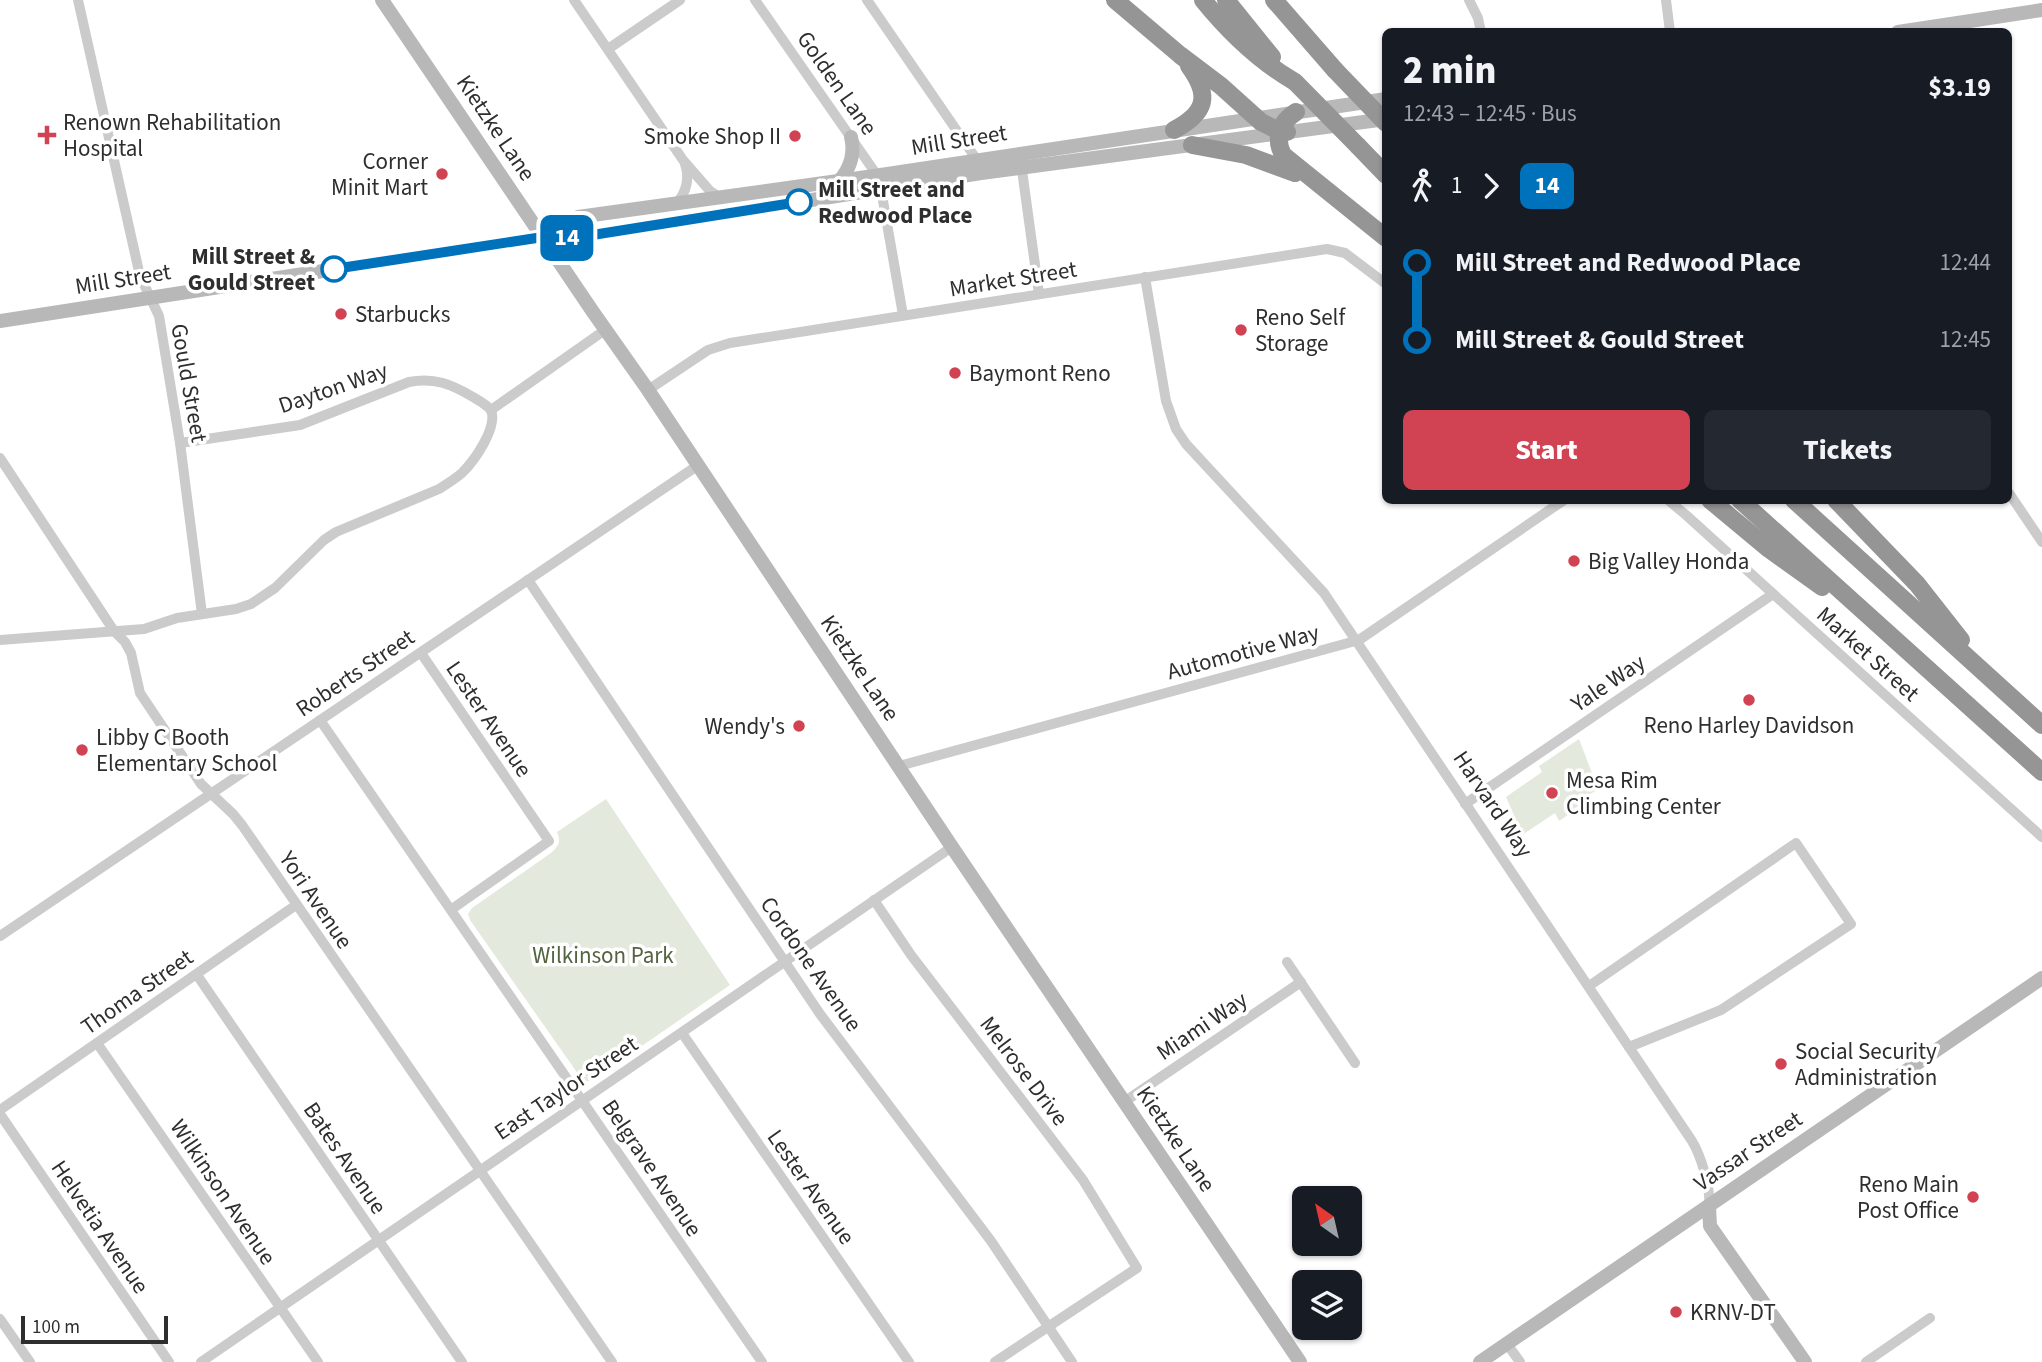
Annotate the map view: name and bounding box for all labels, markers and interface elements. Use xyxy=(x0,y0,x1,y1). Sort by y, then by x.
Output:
street label: Golden Lane xyxy=(789,24,885,142)
text: 2 min xyxy=(1403,44,1496,98)
street label: Kietzke Lane xyxy=(448,68,544,188)
text: $3.19 xyxy=(1928,69,1991,106)
text: 12:43 – 12:45 · Bus xyxy=(1403,97,1577,130)
place label: Renown Rehabilitation Hospital xyxy=(63,106,281,165)
street label: Mill Street xyxy=(909,116,1009,164)
place label: Smoke Shop II xyxy=(643,120,781,153)
marker: Renown Rehabilitation Hospital xyxy=(37,125,57,145)
marker: Smoke Shop II xyxy=(787,128,803,144)
place label: Corner Minit Mart xyxy=(331,145,429,204)
marker: Corner Minit Mart xyxy=(434,166,450,182)
icon: walk xyxy=(1403,167,1441,205)
icon: forward xyxy=(1472,167,1510,205)
text: 14 xyxy=(1534,168,1560,203)
text: 1 xyxy=(1451,169,1462,202)
place label: Mill Street and Redwood Place xyxy=(818,173,972,232)
marker: Mill Street and Redwood Place xyxy=(786,189,812,215)
line badge: 14 xyxy=(536,215,598,261)
text: 14 xyxy=(554,220,580,255)
place label: Mill Street & Gould Street xyxy=(188,240,315,299)
text: Mill Street and Redwood Place xyxy=(1455,244,1801,281)
text: 12:44 xyxy=(1940,246,1991,279)
street label: Market Street xyxy=(947,253,1079,305)
street label: Mill Street xyxy=(73,255,173,303)
marker: Mill Street & Gould Street xyxy=(321,256,347,282)
place label: Starbucks xyxy=(355,298,450,331)
place label: Reno Self Storage xyxy=(1255,301,1346,360)
marker: Starbucks xyxy=(333,306,349,322)
street label: Gould Street xyxy=(162,321,216,445)
text: Mill Street & Gould Street xyxy=(1455,321,1744,358)
marker: Reno Self Storage xyxy=(1233,322,1249,338)
text: 12:45 xyxy=(1940,323,1991,356)
street label: Dayton Way xyxy=(274,354,392,422)
place label: Baymont Reno xyxy=(969,357,1111,390)
marker: Baymont Reno xyxy=(947,365,963,381)
button: Start xyxy=(1403,410,1690,490)
button: Tickets xyxy=(1704,410,1991,490)
place label: Big Valley Honda xyxy=(1588,545,1749,578)
marker: Big Valley Honda xyxy=(1566,553,1582,569)
street label: Market Street xyxy=(1809,599,1927,709)
street label: Kietzke Lane xyxy=(812,608,908,728)
street label: Automotive Way xyxy=(1163,616,1323,688)
street label: Roberts Street xyxy=(289,621,421,725)
street label: Yale Way xyxy=(1564,646,1652,720)
street label: Lester Avenue xyxy=(438,654,540,784)
marker: Reno Harley Davidson xyxy=(1741,692,1757,708)
place label: Reno Harley Davidson xyxy=(1644,709,1854,742)
place label: Wendy's xyxy=(705,710,785,743)
marker: Wendy's xyxy=(791,718,807,734)
place label: Libby C Booth Elementary School xyxy=(96,721,277,780)
marker: Libby C Booth Elementary School xyxy=(74,742,90,758)
street label: Harvard Way xyxy=(1445,744,1541,864)
place label: Mesa Rim Climbing Center xyxy=(1566,764,1722,823)
marker: Mesa Rim Climbing Center xyxy=(1544,785,1560,801)
street label: Yori Avenue xyxy=(271,844,361,955)
street label: Cordone Avenue xyxy=(752,890,870,1038)
park label: Wilkinson Park xyxy=(532,939,674,972)
street label: Thoma Street xyxy=(74,941,200,1043)
street label: Miami Way xyxy=(1150,983,1254,1069)
street label: Melrose Drive xyxy=(972,1009,1076,1133)
street label: East Taylor Street xyxy=(488,1028,645,1148)
place label: Social Security Administration xyxy=(1795,1035,1937,1094)
marker: Social Security Administration xyxy=(1773,1056,1789,1072)
street label: Kietzke Lane xyxy=(1128,1079,1224,1199)
street label: Belgrave Avenue xyxy=(594,1093,710,1243)
street label: Bates Avenue xyxy=(295,1095,395,1221)
street label: Vassar Street xyxy=(1687,1103,1809,1199)
street label: Wilkinson Avenue xyxy=(162,1113,284,1271)
street label: Lester Avenue xyxy=(759,1123,863,1251)
street label: Helvetia Avenue xyxy=(43,1154,157,1300)
place label: Reno Main Post Office xyxy=(1857,1168,1959,1227)
north arrow xyxy=(1292,1186,1362,1256)
map controls xyxy=(1292,1186,1362,1340)
marker: Reno Main Post Office xyxy=(1965,1189,1981,1205)
button: layers xyxy=(1292,1270,1362,1340)
place label: KRNV-DT xyxy=(1690,1296,1776,1329)
marker: KRNV-DT xyxy=(1668,1304,1684,1320)
scale bar xyxy=(21,1313,168,1345)
text: 100 m xyxy=(32,1314,80,1341)

